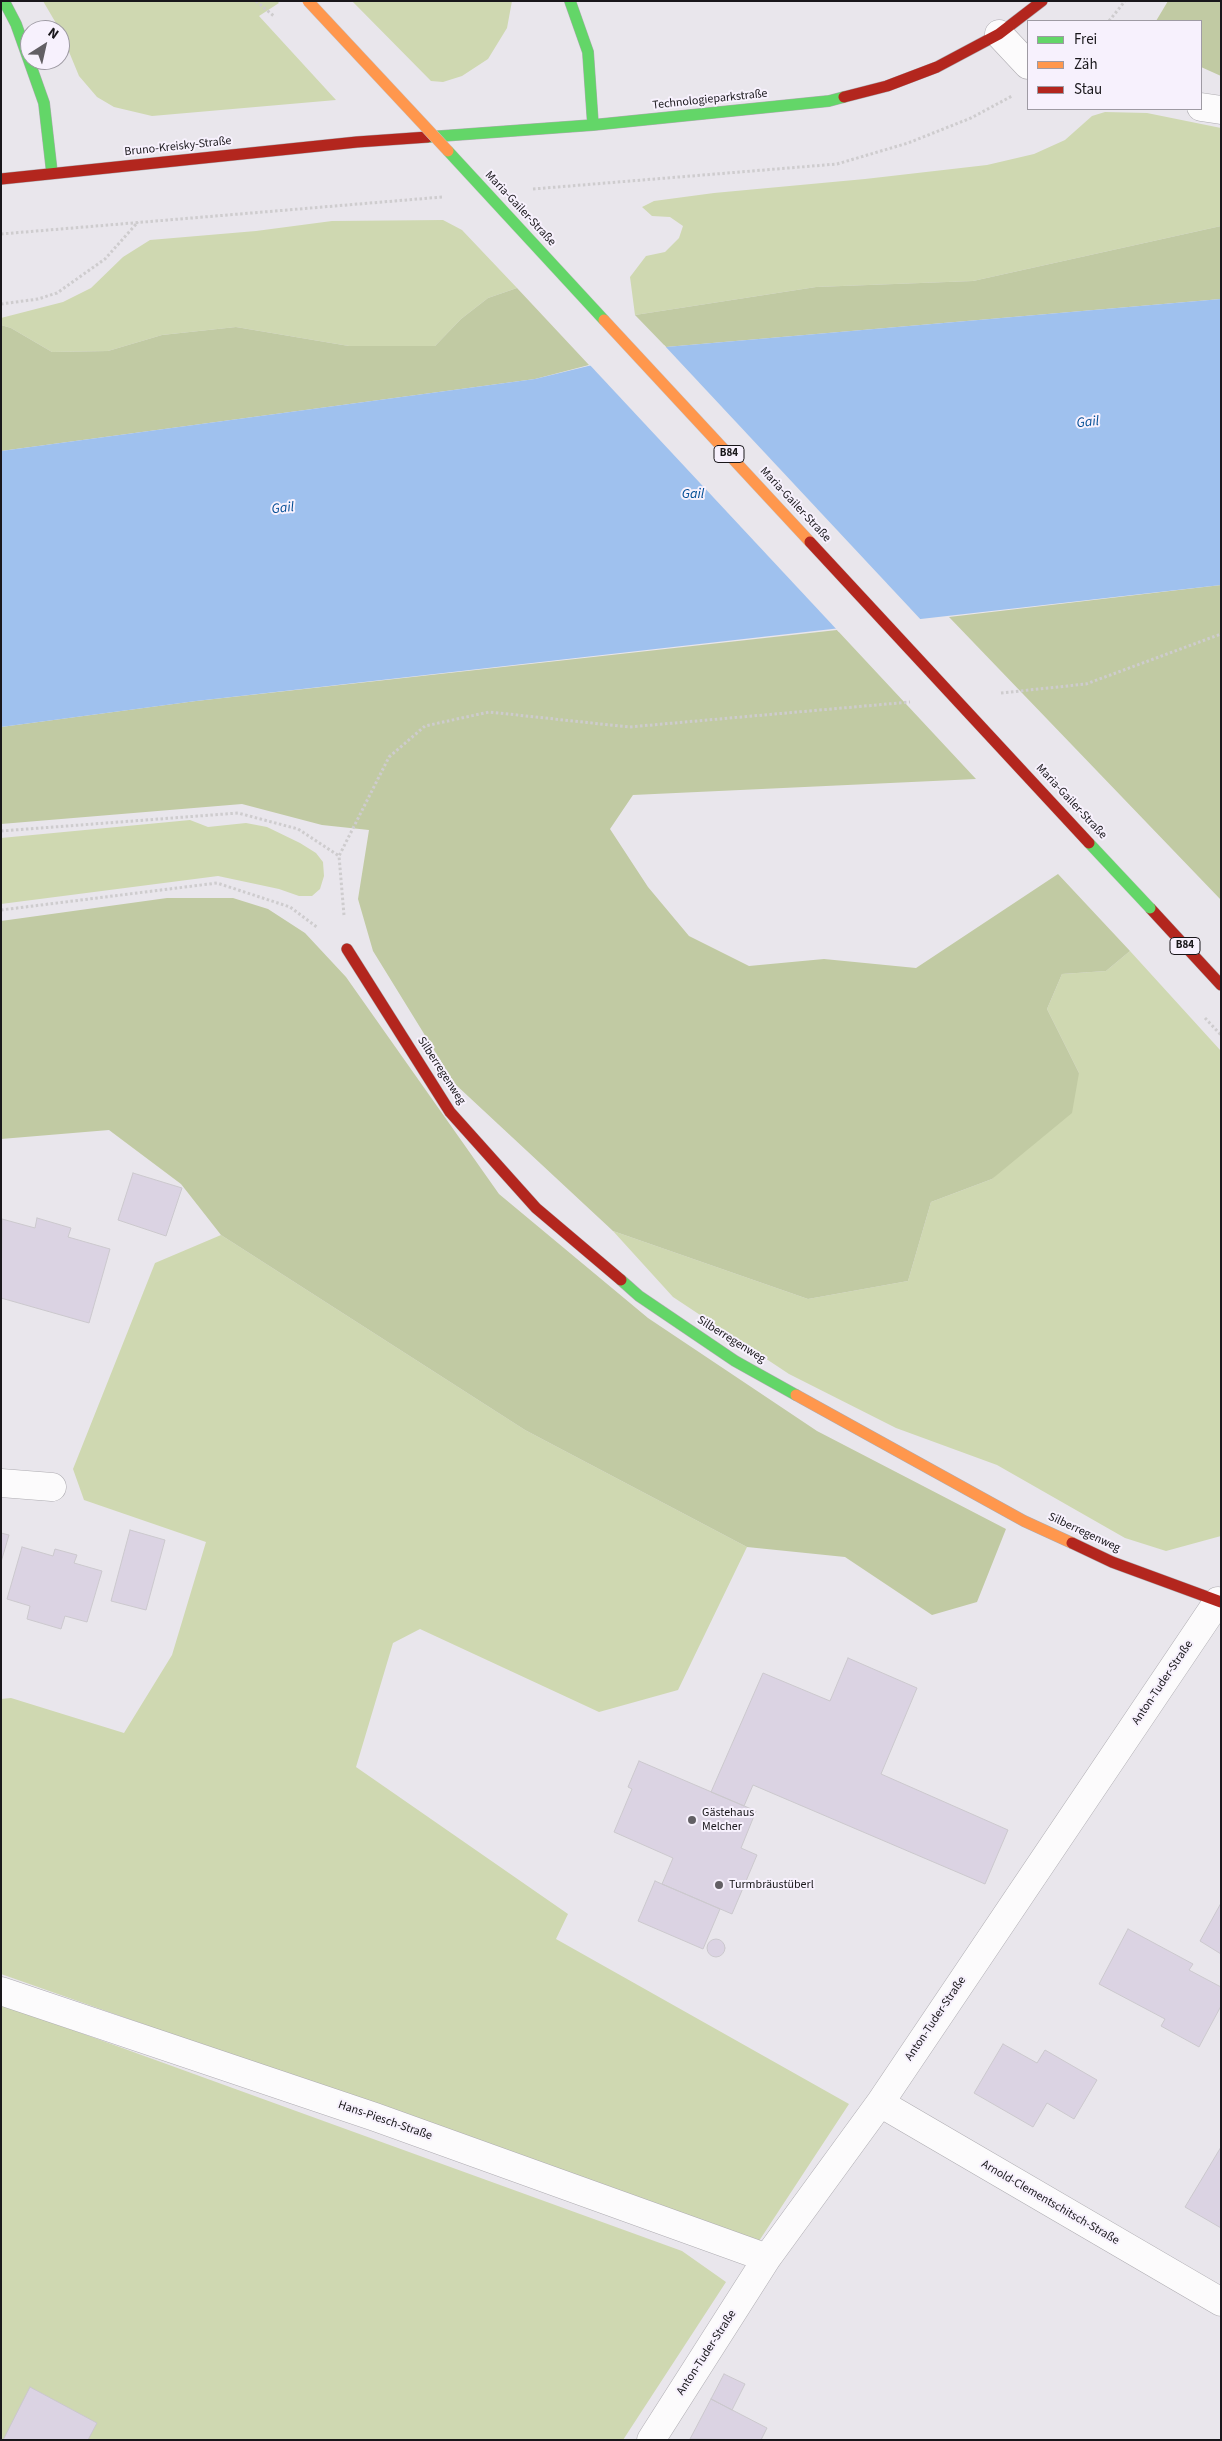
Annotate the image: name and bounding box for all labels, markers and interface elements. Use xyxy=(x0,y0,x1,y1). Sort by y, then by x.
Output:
north arrow xyxy=(20,20,70,70)
legend xyxy=(1027,20,1202,110)
text: N xyxy=(43,23,63,44)
text: Frei xyxy=(1074,29,1097,50)
text: Zäh xyxy=(1074,54,1098,75)
text: Stau xyxy=(1074,79,1102,100)
street label: Technologieparkstraße xyxy=(652,87,768,113)
street label: Bruno-Kreisky-Straße xyxy=(124,134,232,160)
street label: Maria-Gailer-Straße xyxy=(482,168,558,250)
water label: Gail xyxy=(1076,413,1100,433)
road number: B84 xyxy=(714,446,744,462)
street label: Maria-Gailer-Straße xyxy=(757,464,833,546)
water label: Gail xyxy=(682,487,704,503)
water label: Gail xyxy=(271,499,295,519)
street label: Maria-Gailer-Straße xyxy=(1033,761,1109,843)
road number: B84 xyxy=(1170,938,1200,954)
street label: Silberregenweg xyxy=(414,1034,468,1108)
street label: Silberregenweg xyxy=(694,1313,768,1367)
street label: Silberregenweg xyxy=(1046,1510,1122,1556)
street label: Anton-Tuder-Straße xyxy=(1129,1638,1197,1728)
place label: Gästehaus Melcher xyxy=(702,1806,754,1834)
marker: Gästehaus Melcher xyxy=(686,1814,698,1826)
place label: Turmbräustüberl xyxy=(729,1878,814,1892)
marker: Turmbräustüberl xyxy=(713,1879,725,1891)
street label: Anton-Tuder-Straße xyxy=(902,1974,970,2064)
street label: Hans-Piesch-Straße xyxy=(336,2098,434,2144)
street label: Arnold-Clementschitsch-Straße xyxy=(978,2158,1122,2248)
street label: Anton-Tuder-Straße xyxy=(674,2308,740,2398)

